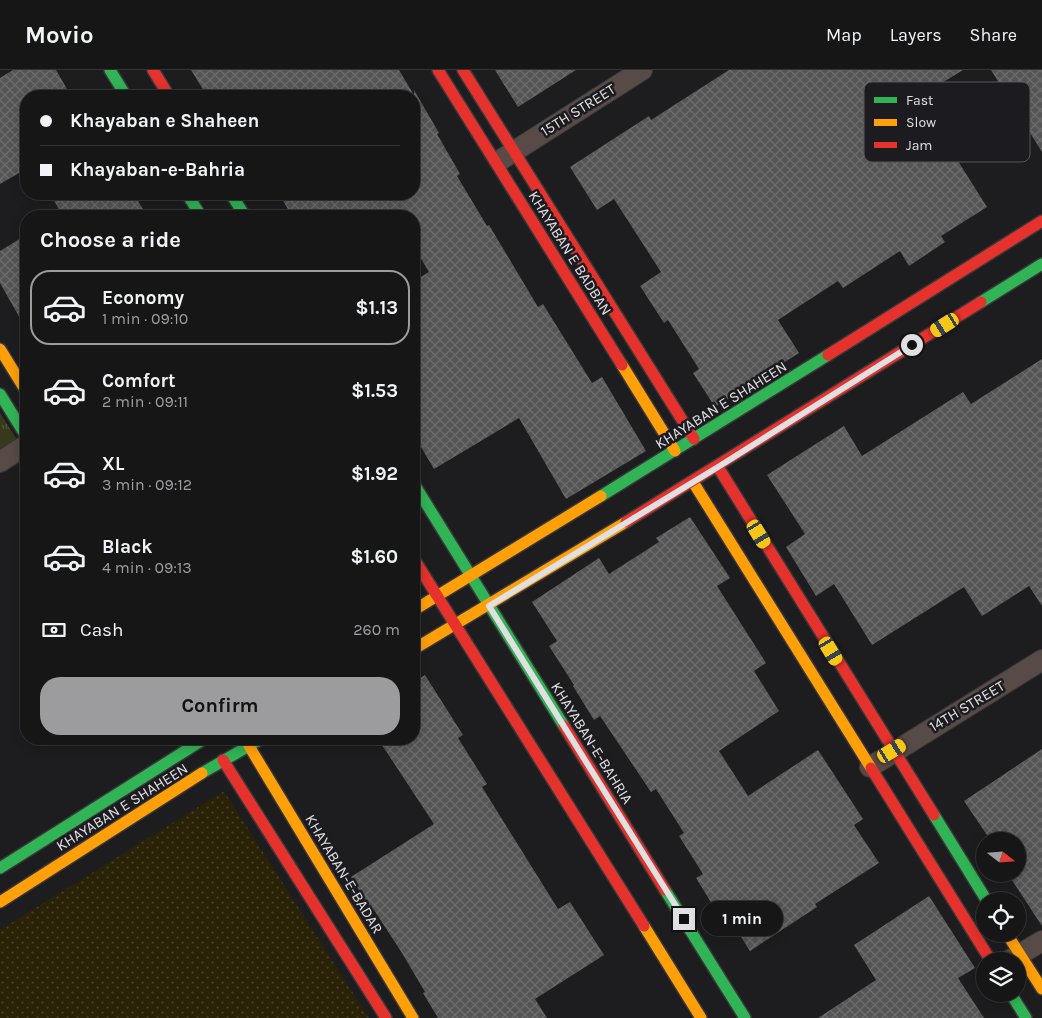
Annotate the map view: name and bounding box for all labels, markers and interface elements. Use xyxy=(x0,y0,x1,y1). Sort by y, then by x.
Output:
text: Movio xyxy=(25,21,94,49)
text: Map xyxy=(826,24,862,46)
text: Layers xyxy=(890,24,942,46)
text: Share xyxy=(970,24,1017,46)
street label: 15TH STREET xyxy=(537,80,619,140)
legend xyxy=(864,82,1030,162)
text: Fast xyxy=(906,92,933,109)
text: Khayaban e Shaheen xyxy=(70,110,259,132)
text: Slow xyxy=(906,114,936,131)
text: Jam xyxy=(906,137,932,154)
text: Khayaban-e-Bahria xyxy=(70,159,245,181)
street label: KHAYABAN E BADBAN xyxy=(524,188,616,318)
text: Choose a ride xyxy=(40,227,181,253)
icon: car xyxy=(42,285,87,330)
text: Economy xyxy=(102,287,184,309)
text: $1.13 xyxy=(355,297,398,319)
text: 1 min · 09:10 xyxy=(102,309,188,328)
car xyxy=(928,311,961,339)
route start xyxy=(901,334,923,356)
street label: KHAYABAN E SHAHEEN xyxy=(652,357,790,453)
icon: car xyxy=(42,368,87,413)
text: Comfort xyxy=(102,370,176,392)
text: $1.53 xyxy=(351,380,398,402)
text: 2 min · 09:11 xyxy=(102,392,188,411)
icon: car xyxy=(42,451,87,496)
text: XL xyxy=(102,453,124,475)
text: $1.92 xyxy=(351,463,398,485)
text: 3 min · 09:12 xyxy=(102,475,192,494)
car xyxy=(744,517,773,551)
icon: car xyxy=(42,534,87,579)
text: Black xyxy=(102,536,153,558)
text: $1.60 xyxy=(350,546,398,568)
text: 4 min · 09:13 xyxy=(102,558,192,577)
icon: cash xyxy=(40,616,68,644)
text: Cash xyxy=(80,619,124,641)
text: 260 m xyxy=(353,620,400,639)
car xyxy=(816,634,845,668)
street label: 14TH STREET xyxy=(926,676,1008,735)
button: Confirm xyxy=(40,677,400,735)
street label: KHAYABAN-E-BAHRIA xyxy=(547,679,637,808)
car xyxy=(875,737,908,765)
street label: KHAYABAN E SHAHEEN xyxy=(53,759,191,855)
street label: KHAYABAN-E-BADAR xyxy=(301,811,387,937)
north arrow xyxy=(976,832,1026,882)
map controls xyxy=(976,832,1026,1002)
button: locate xyxy=(976,892,1026,942)
callout: 1 min xyxy=(702,902,784,936)
route end xyxy=(673,908,695,930)
text: 1 min xyxy=(722,909,762,928)
button: layers xyxy=(976,952,1026,1002)

